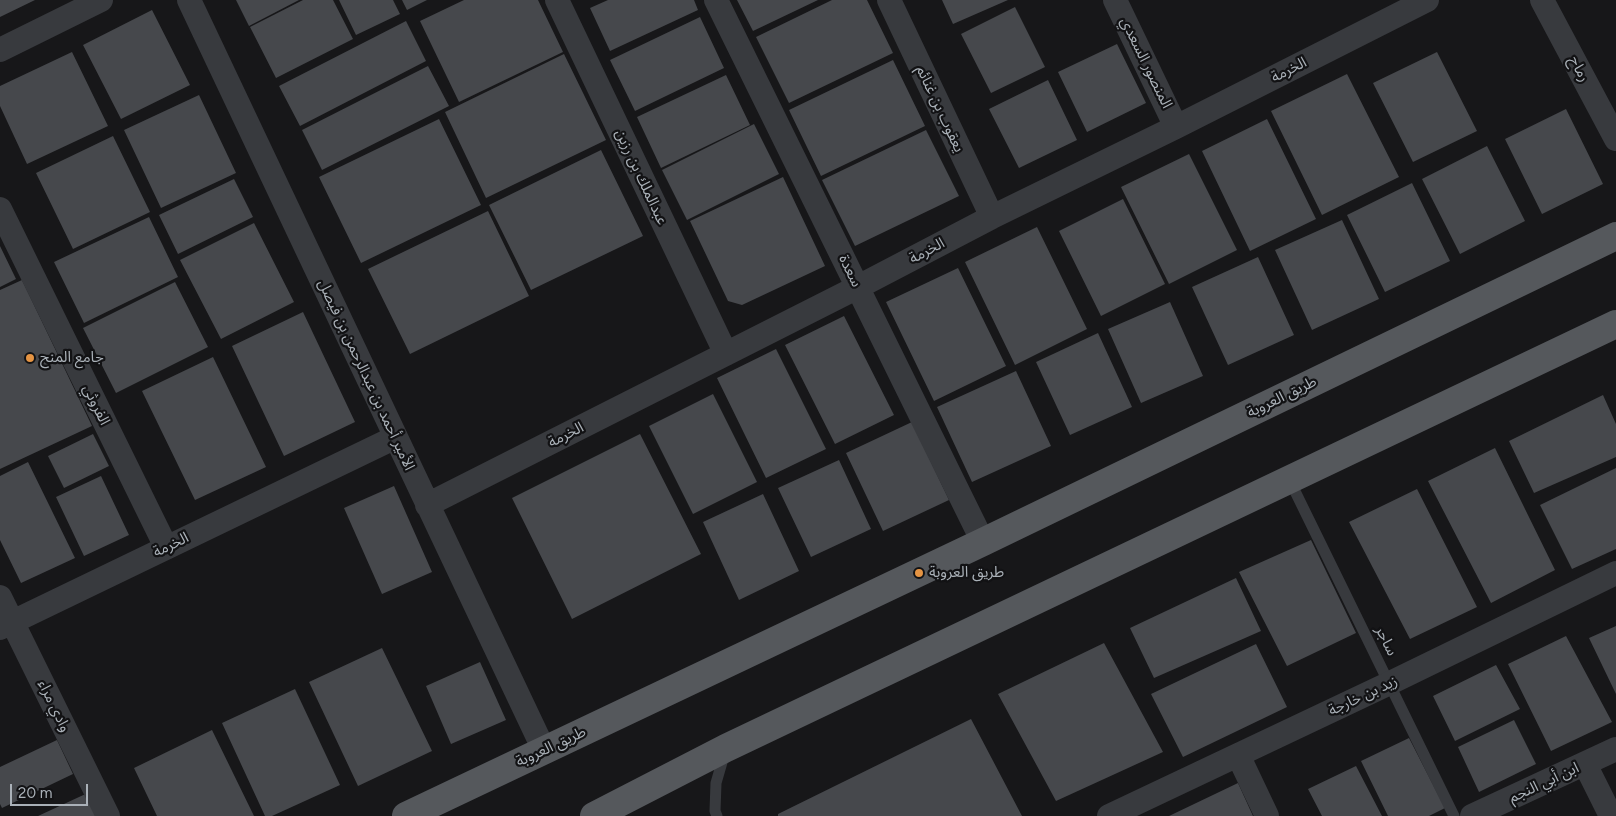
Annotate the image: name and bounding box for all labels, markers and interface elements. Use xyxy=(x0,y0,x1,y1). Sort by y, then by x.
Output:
street label: المنصور السعدي xyxy=(1116,14,1176,112)
street label: الخرمة xyxy=(1268,53,1310,87)
street label: رماح xyxy=(1565,53,1593,85)
street label: يعقوب بن غنائم xyxy=(912,63,968,155)
street label: عبدالملك بن رزين xyxy=(611,126,671,228)
street label: الخرمة xyxy=(906,234,948,268)
street label: سعدة xyxy=(835,252,865,290)
street label: الأمير أحمد بن عبدالرحمن بن فيصل xyxy=(314,277,418,473)
place label: جامع المنح xyxy=(40,349,104,367)
marker: جامع المنح xyxy=(24,352,36,364)
street label: طريق العروبة xyxy=(1244,372,1320,422)
street label: الفروثي xyxy=(78,382,114,428)
street label: الخرمة xyxy=(545,418,587,452)
street label: الخرمة xyxy=(150,529,192,561)
place label: طريق العروبة xyxy=(929,564,1004,582)
marker: طريق العروبة xyxy=(913,567,925,579)
street label: ساجر xyxy=(1371,623,1401,659)
street label: زيد بن خارجة xyxy=(1326,672,1400,720)
street label: وادي مراء xyxy=(34,677,74,735)
street label: طريق العروبة xyxy=(513,723,589,771)
street label: ابن أبي النجم xyxy=(1506,759,1582,807)
scale bar xyxy=(12,774,90,806)
text: 20 m xyxy=(18,784,52,802)

